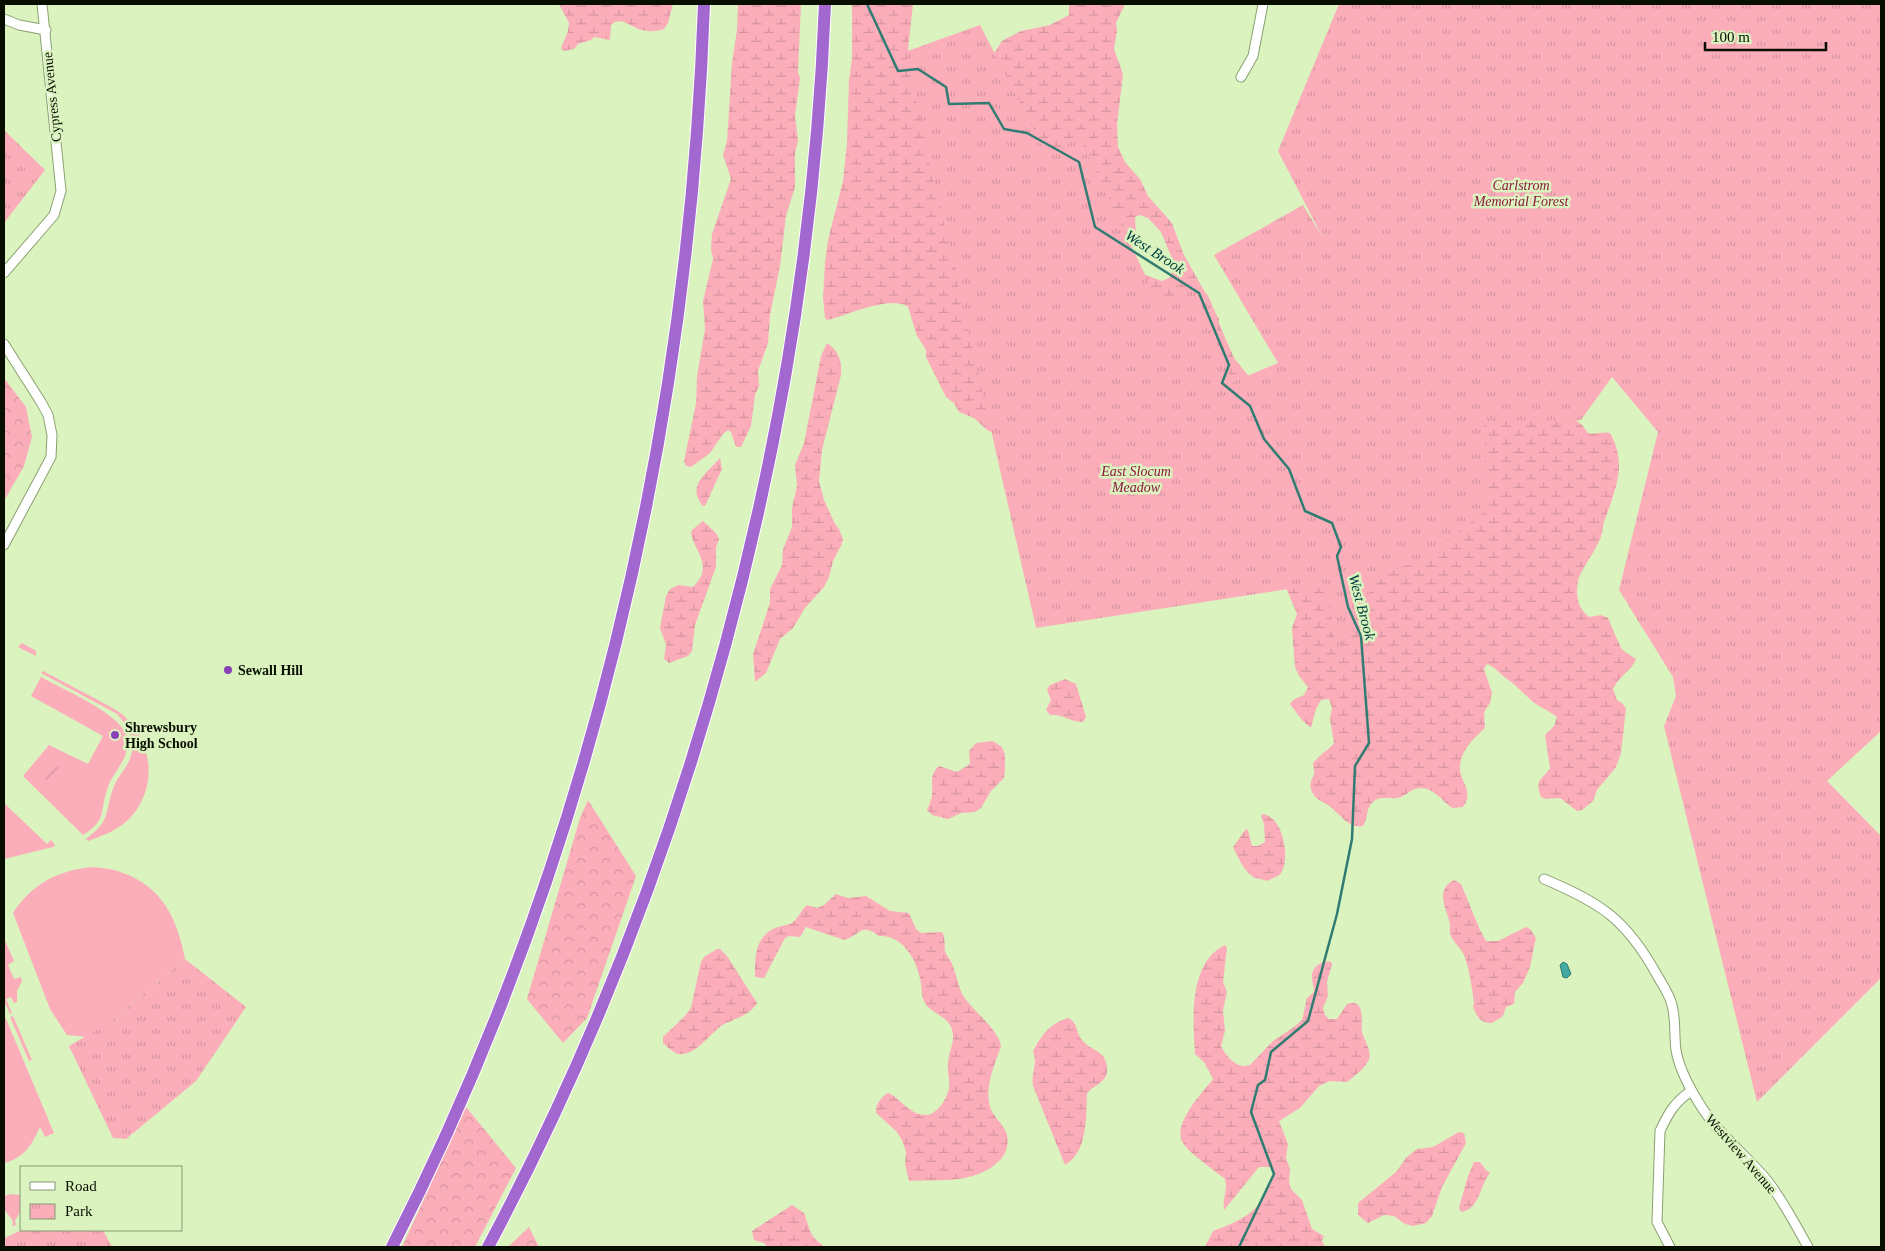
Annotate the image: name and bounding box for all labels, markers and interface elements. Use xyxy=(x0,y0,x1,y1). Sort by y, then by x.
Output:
scale bar xyxy=(1705,20,1826,52)
text: 100 m xyxy=(1712,29,1750,45)
street label: Cypress Avenue xyxy=(40,51,64,143)
park label: Carlstrom Memorial Forest xyxy=(1473,178,1569,209)
water label: West Brook xyxy=(1122,227,1188,277)
park label: East Slocum Meadow xyxy=(1100,464,1171,495)
water label: West Brook xyxy=(1346,572,1379,642)
place label: Sewall Hill xyxy=(238,663,303,678)
marker: Sewall Hill xyxy=(222,664,234,676)
place label: Shrewsbury High School xyxy=(125,720,198,751)
marker: Shrewsbury High School xyxy=(109,729,121,741)
street label: Westview Avenue xyxy=(1703,1111,1779,1197)
legend xyxy=(20,1166,182,1231)
text: Road xyxy=(65,1178,97,1194)
text: Park xyxy=(65,1203,93,1219)

